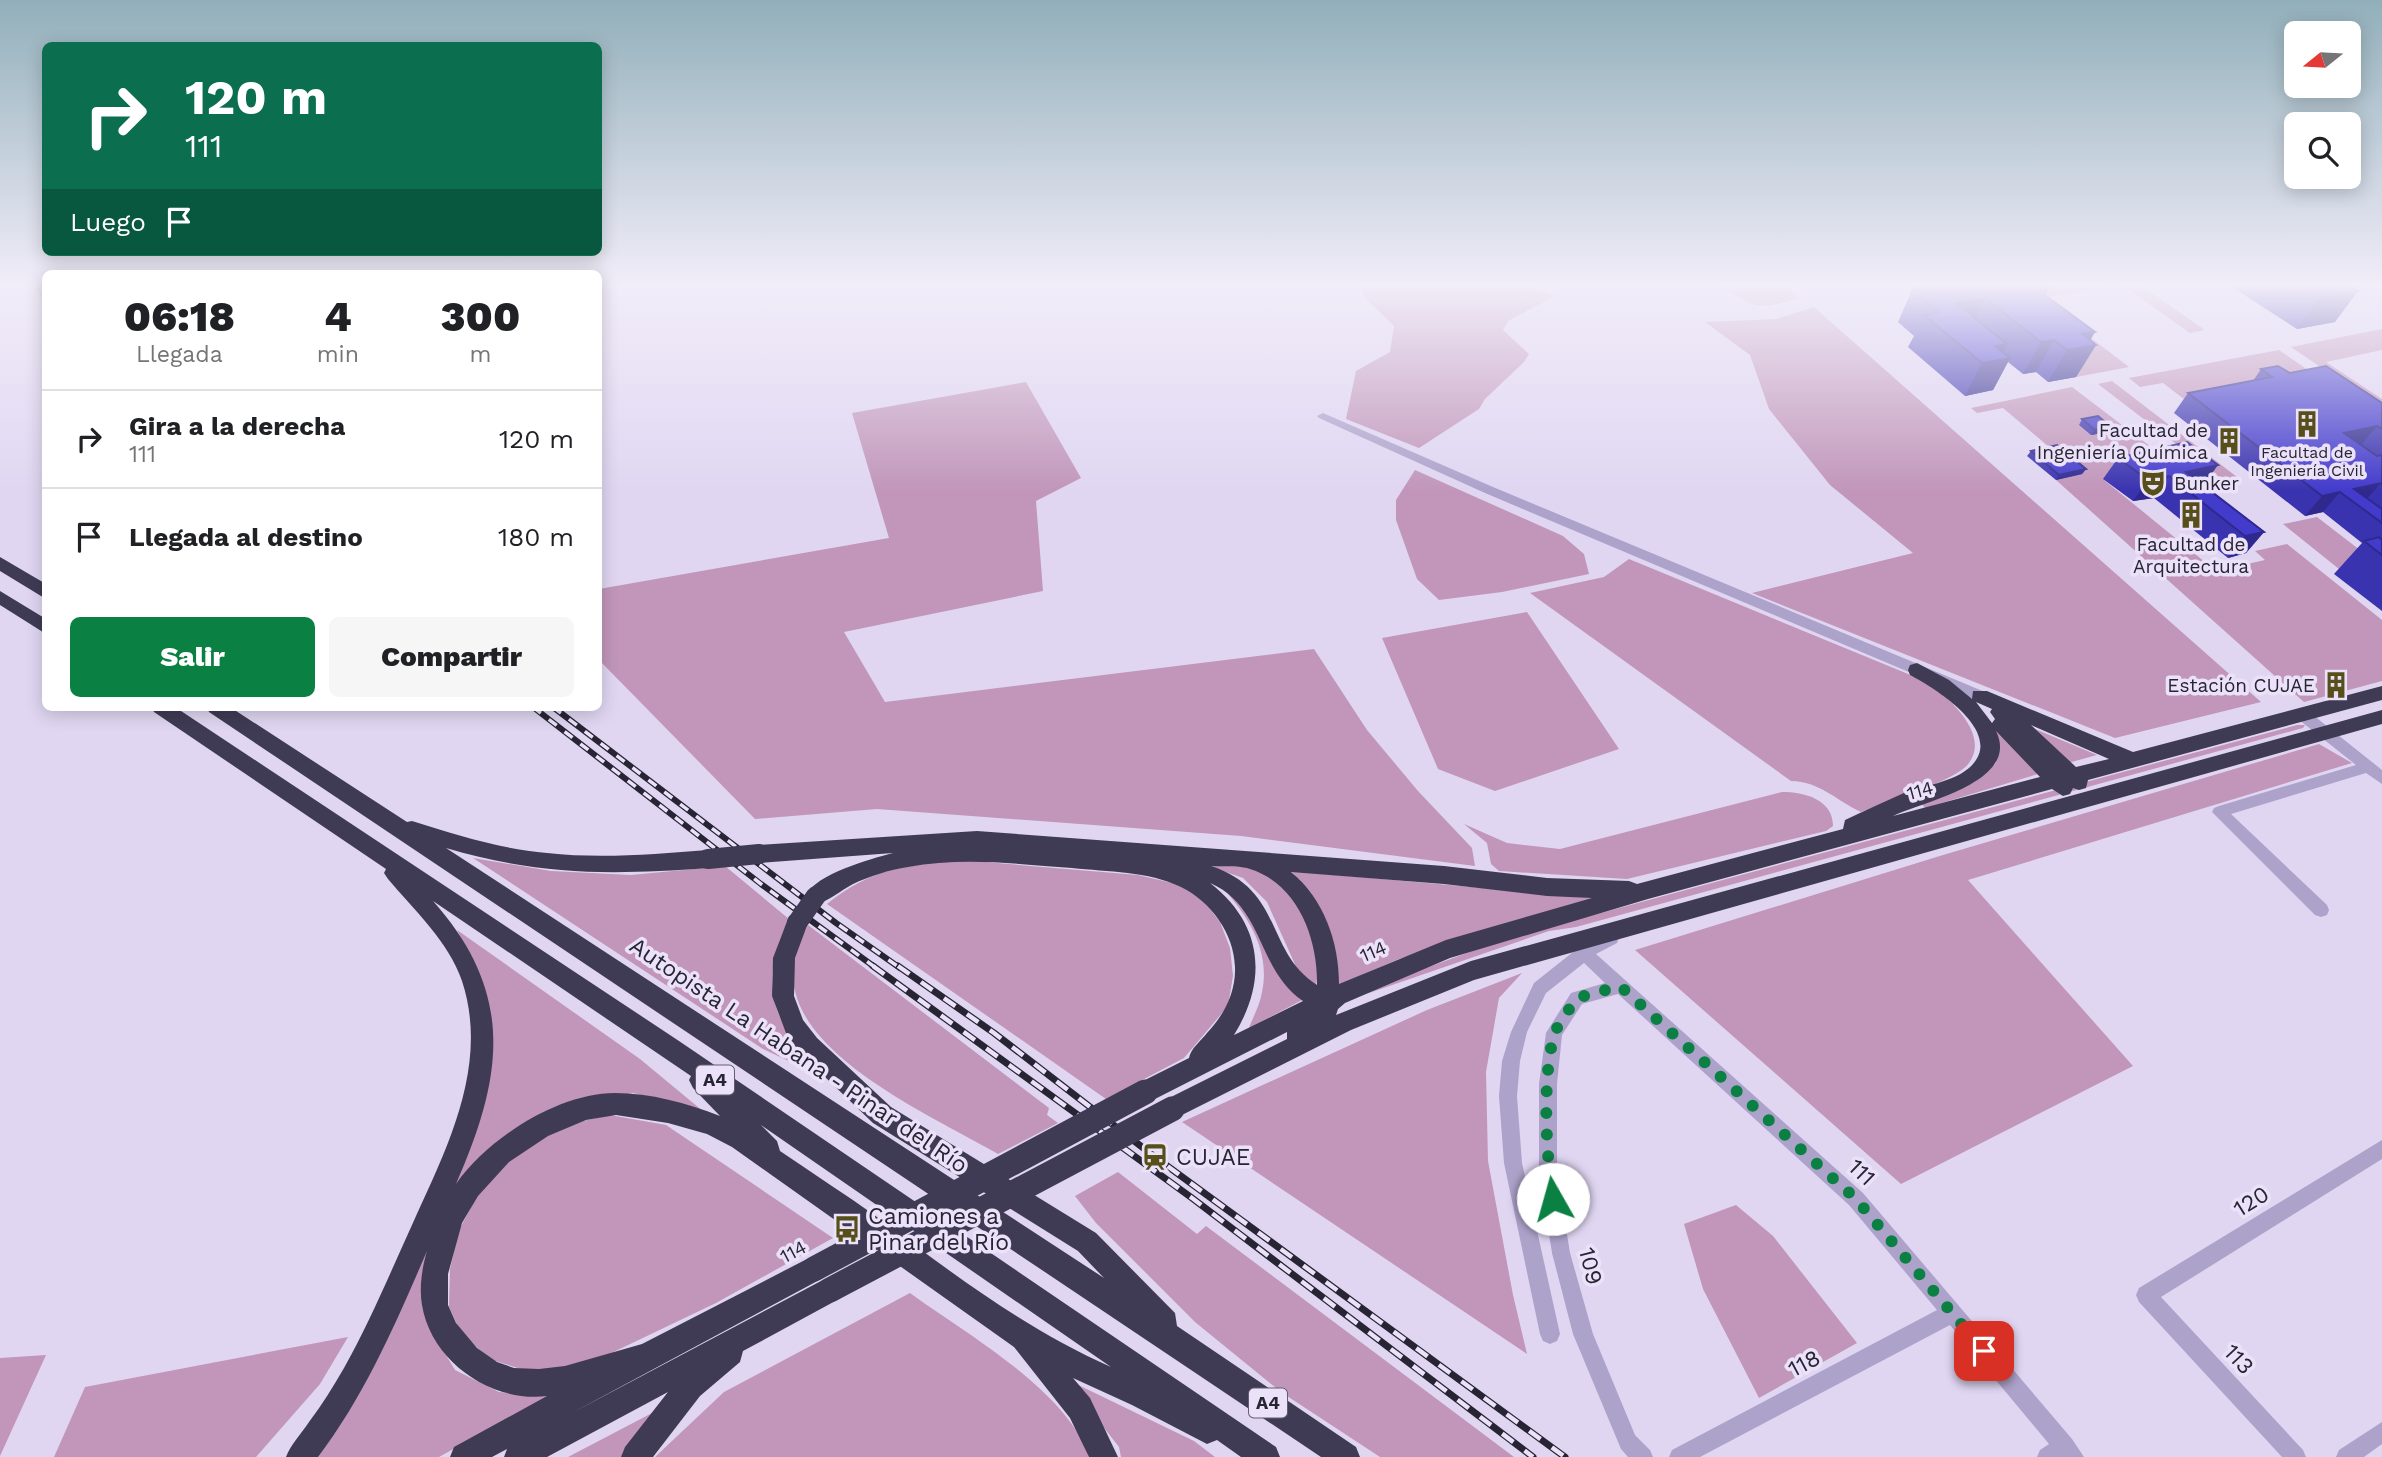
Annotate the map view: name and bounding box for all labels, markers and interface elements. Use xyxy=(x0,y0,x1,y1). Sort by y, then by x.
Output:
north arrow xyxy=(2284,21,2361,98)
map controls xyxy=(2284,21,2361,189)
text: 120 m xyxy=(185,68,327,126)
icon: right xyxy=(70,70,161,161)
button: search xyxy=(2284,112,2361,189)
text: 111 xyxy=(185,127,222,165)
icon: arrive xyxy=(160,203,198,241)
text: Luego xyxy=(70,207,146,237)
text: 06:18 xyxy=(124,292,235,341)
text: 4 xyxy=(324,292,352,341)
text: 300 xyxy=(441,292,520,341)
text: Llegada xyxy=(136,341,223,368)
text: min xyxy=(317,341,359,368)
text: m xyxy=(469,341,491,368)
building icon: Facultad de Ingeniería Civil xyxy=(2292,409,2322,439)
text: Gira a la derecha xyxy=(129,411,345,441)
place label: Facultad de Ingeniería Química xyxy=(2037,419,2208,464)
icon: right xyxy=(70,420,108,458)
text: 120 m xyxy=(499,424,574,454)
building icon: Facultad de Ingeniería Química xyxy=(2214,426,2244,456)
text: 111 xyxy=(129,441,156,468)
place label: Facultad de Ingeniería Civil xyxy=(2250,443,2364,480)
theatre icon: Bunker xyxy=(2138,468,2168,498)
place label: Bunker xyxy=(2174,472,2239,495)
building icon: Facultad de Arquitectura xyxy=(2176,500,2206,530)
icon: arrive xyxy=(70,518,108,556)
text: Llegada al destino xyxy=(129,522,363,552)
text: 180 m xyxy=(498,522,574,552)
place label: Facultad de Arquitectura xyxy=(2133,533,2249,578)
button: Salir xyxy=(70,617,315,697)
button: Compartir xyxy=(329,617,574,697)
building icon: Estación CUJAE xyxy=(2321,670,2351,700)
place label: Estación CUJAE xyxy=(2167,674,2315,697)
street label: 114 xyxy=(1904,776,1936,805)
street label: Autopista La Habana - Pinar del Río xyxy=(625,932,973,1179)
street label: 114 xyxy=(1357,936,1390,967)
road number: A4 xyxy=(696,1065,734,1094)
station icon: CUJAE xyxy=(1140,1142,1170,1172)
place label: CUJAE xyxy=(1176,1144,1250,1171)
street label: 111 xyxy=(1843,1153,1881,1191)
position arrow xyxy=(1516,1162,1590,1236)
street label: 120 xyxy=(2229,1180,2274,1223)
place label: Camiones a Pinar del Río xyxy=(868,1203,1009,1256)
bus stop icon: Camiones a Pinar del Río xyxy=(832,1214,862,1244)
street label: 114 xyxy=(776,1235,810,1268)
street label: 109 xyxy=(1573,1245,1608,1288)
pin xyxy=(1954,1321,2014,1381)
icon: arrive xyxy=(1965,1332,2003,1370)
street label: 113 xyxy=(2218,1339,2259,1380)
street label: 118 xyxy=(1784,1344,1825,1383)
road number: A4 xyxy=(1249,1388,1287,1418)

